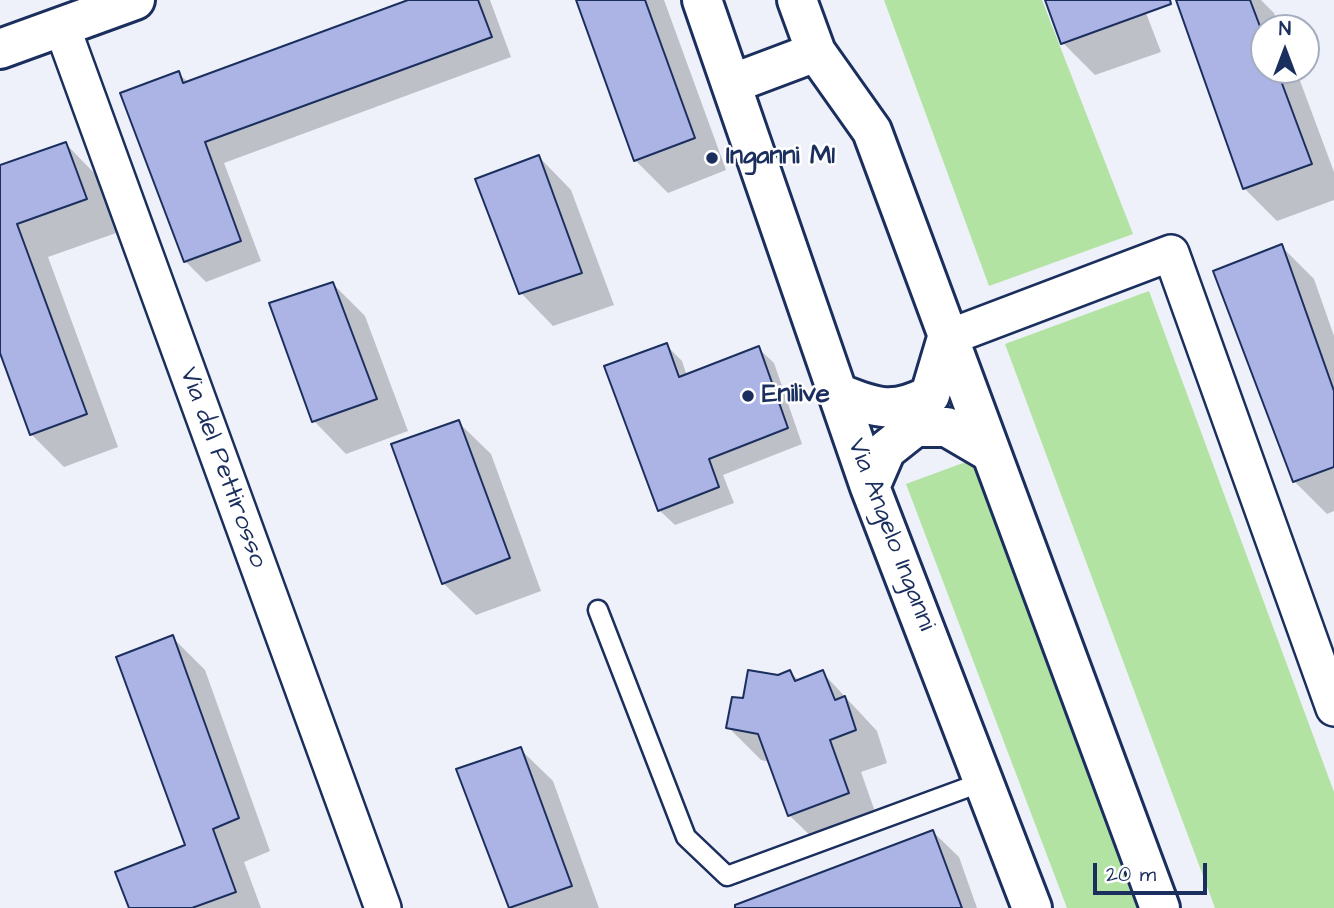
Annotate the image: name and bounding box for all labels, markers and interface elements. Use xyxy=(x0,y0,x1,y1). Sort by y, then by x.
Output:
north arrow xyxy=(1250,14,1320,84)
text: N xyxy=(1279,16,1291,43)
place label: Inganni M1 xyxy=(726,142,835,174)
marker: Inganni M1 xyxy=(704,150,720,166)
street label: Via del Pettirosso xyxy=(171,363,273,573)
place label: Enilive xyxy=(762,380,830,412)
marker: Enilive xyxy=(740,388,756,404)
street label: Via Angelo Inganni xyxy=(839,434,941,636)
scale bar xyxy=(1096,848,1210,892)
text: 20 m xyxy=(1106,860,1156,889)

